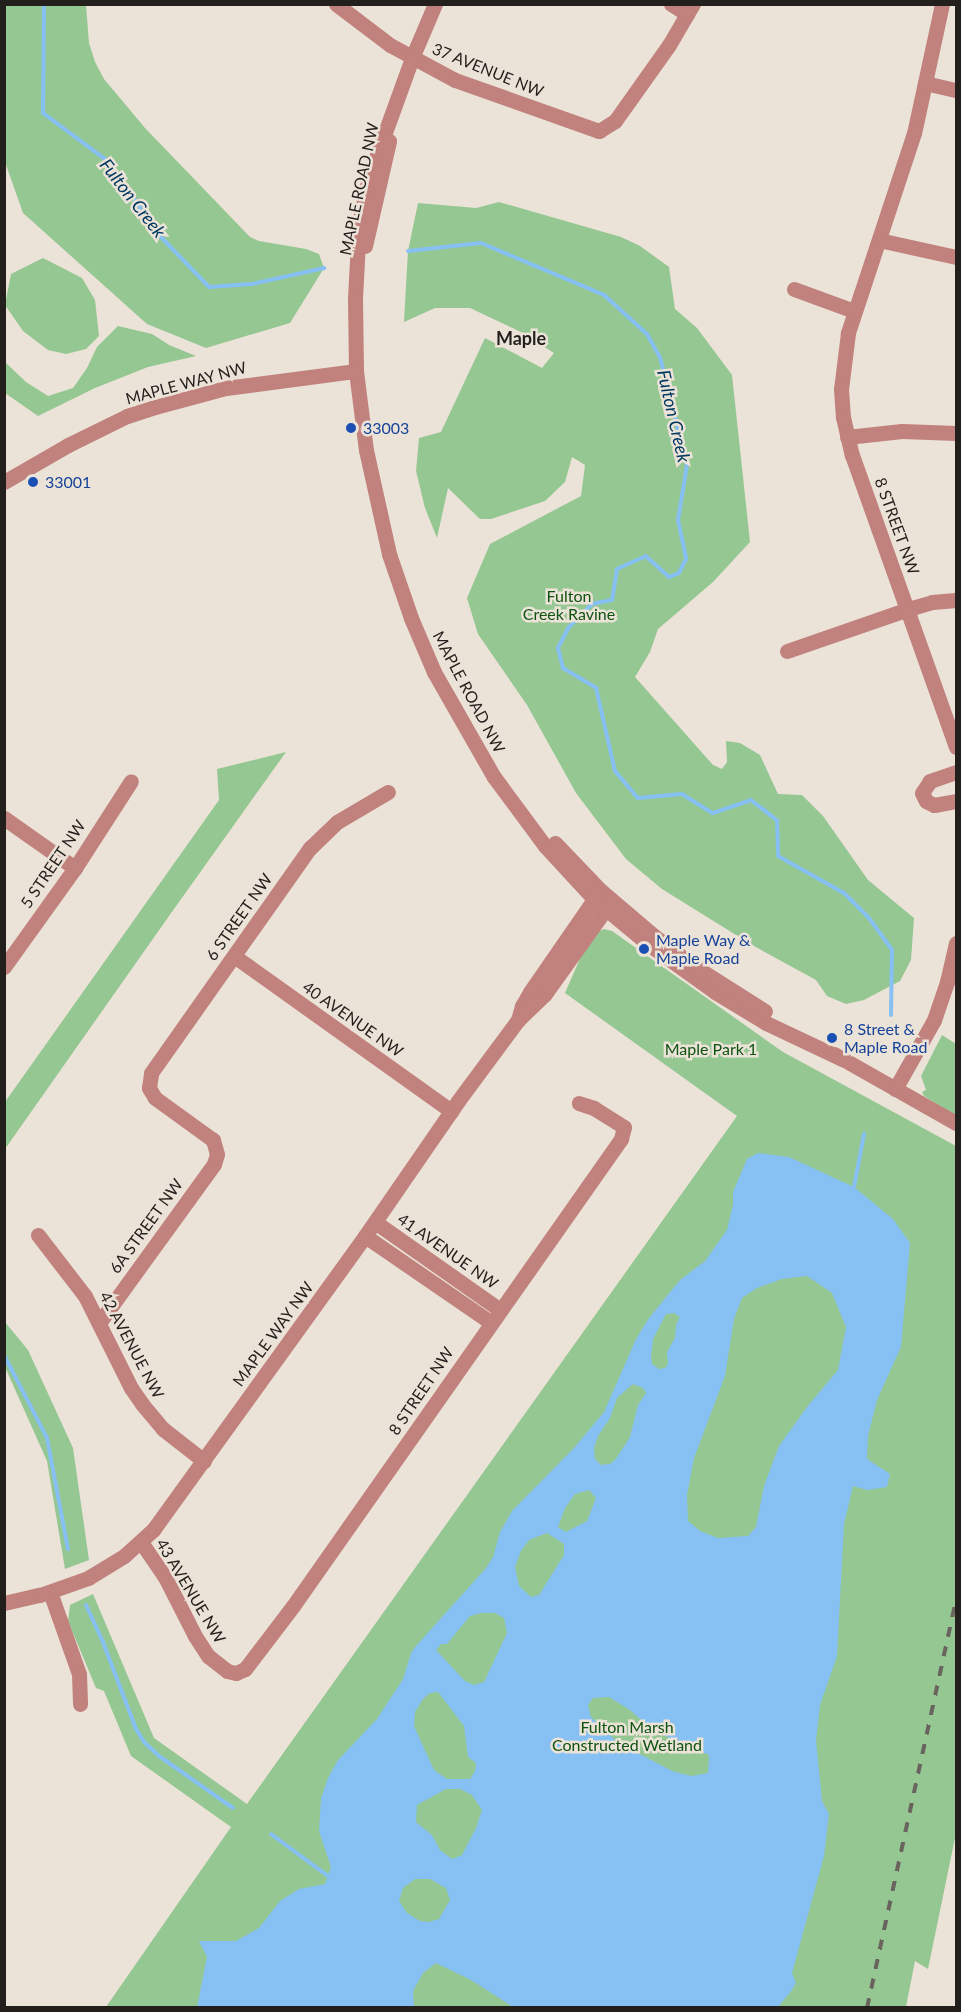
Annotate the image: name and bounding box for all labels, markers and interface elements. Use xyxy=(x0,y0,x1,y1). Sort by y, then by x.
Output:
street label: 37 AVENUE NW xyxy=(429,39,547,101)
street label: MAPLE ROAD NW xyxy=(336,121,382,257)
water label: Fulton Creek xyxy=(95,154,171,242)
district label: Maple xyxy=(496,327,546,349)
street label: MAPLE WAY NW xyxy=(123,358,249,408)
water label: Fulton Creek xyxy=(653,368,695,464)
place label: 33003 xyxy=(363,418,409,438)
marker: 33003 xyxy=(344,421,358,435)
place label: 33001 xyxy=(45,472,91,492)
marker: 33001 xyxy=(26,475,40,489)
street label: 8 STREET NW xyxy=(870,475,924,577)
park label: Fulton Creek Ravine xyxy=(523,586,615,624)
street label: MAPLE ROAD NW xyxy=(429,628,509,756)
street label: 5 STREET NW xyxy=(16,816,90,912)
street label: 6 STREET NW xyxy=(202,870,276,964)
place label: Maple Way & Maple Road xyxy=(656,930,751,968)
marker: Maple Way & Maple Road xyxy=(637,942,651,956)
street label: 40 AVENUE NW xyxy=(299,977,407,1061)
place label: 8 Street & Maple Road xyxy=(844,1019,927,1057)
marker: 8 Street & Maple Road xyxy=(825,1031,839,1045)
park label: Maple Park 1 xyxy=(665,1039,757,1059)
street label: 6A STREET NW xyxy=(105,1175,187,1277)
street label: 41 AVENUE NW xyxy=(394,1209,502,1293)
street label: MAPLE WAY NW xyxy=(228,1278,318,1390)
street label: 42 AVENUE NW xyxy=(96,1288,168,1402)
street label: 8 STREET NW xyxy=(384,1343,458,1439)
street label: 43 AVENUE NW xyxy=(152,1535,230,1647)
park label: Fulton Marsh Constructed Wetland xyxy=(552,1717,702,1755)

